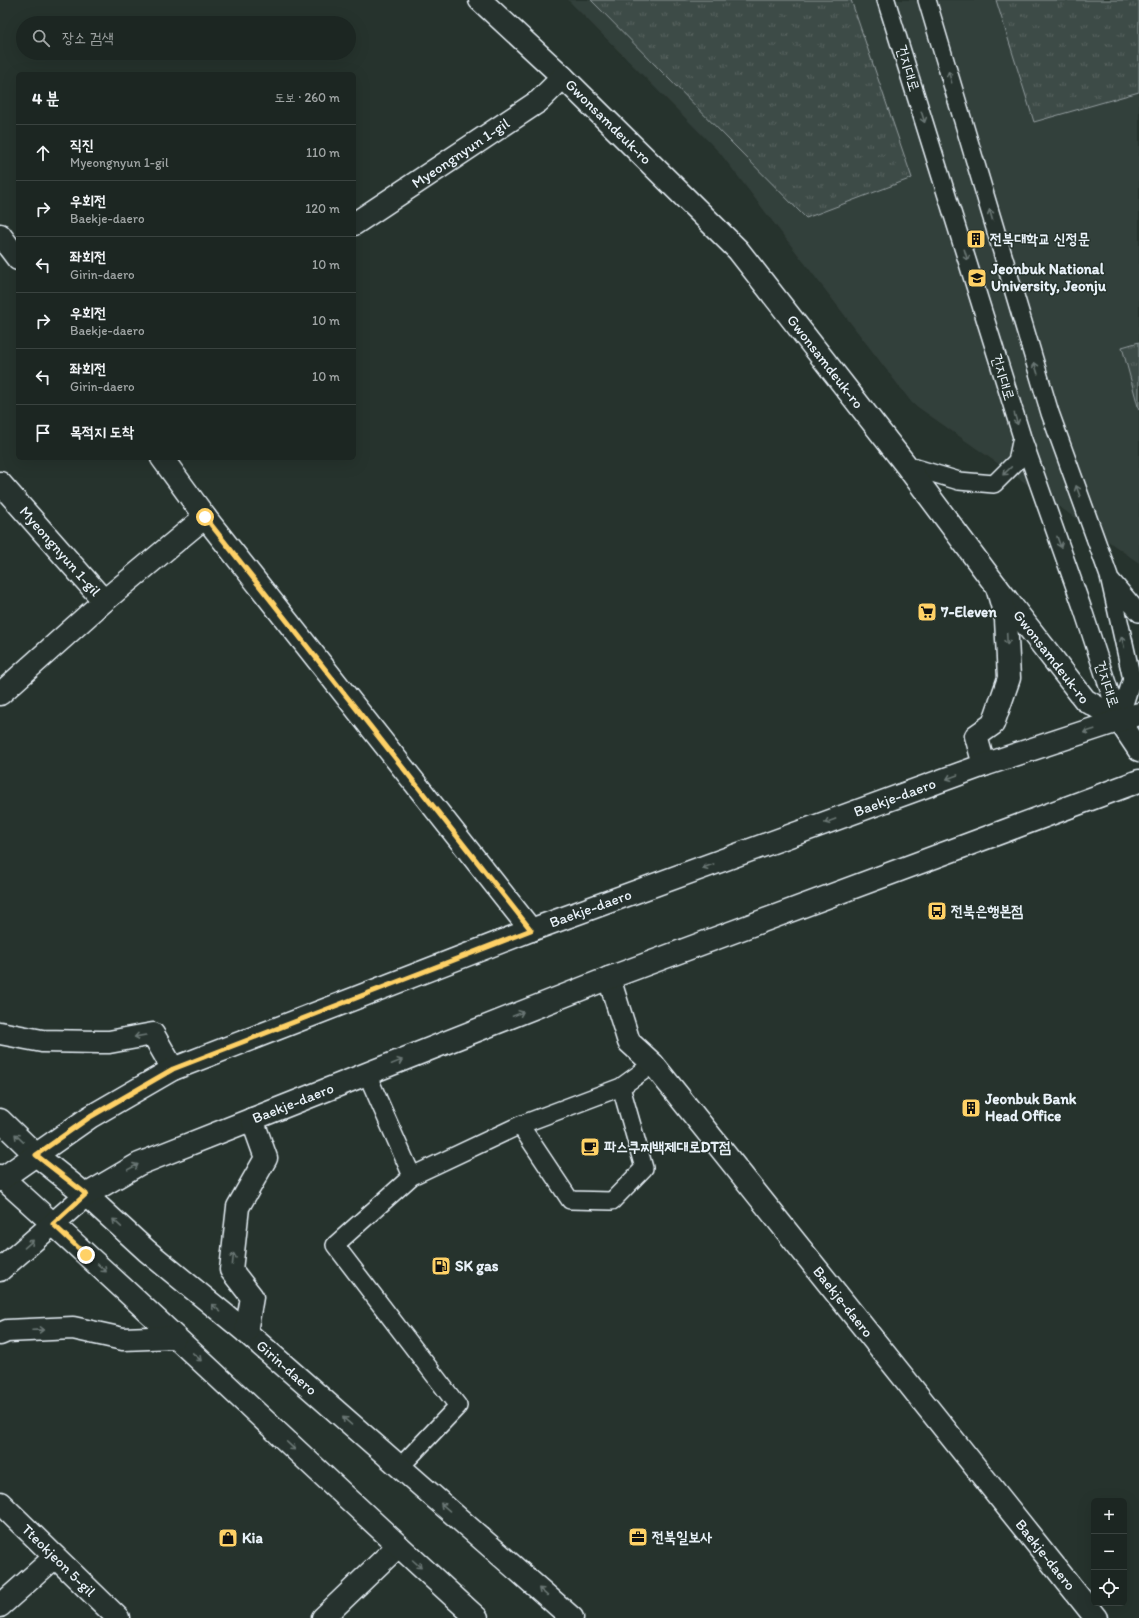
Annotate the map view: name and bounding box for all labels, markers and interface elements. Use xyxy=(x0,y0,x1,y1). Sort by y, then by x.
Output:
search box xyxy=(16,16,356,60)
icon: search xyxy=(30,27,52,49)
text: 장소 검색 xyxy=(62,29,114,47)
street label: 건지대로 xyxy=(892,42,924,94)
one-way arrow xyxy=(946,71,953,84)
street label: Gwonsamdeuk-ro xyxy=(562,75,655,168)
text: 4 분 xyxy=(32,88,60,108)
text: 도보 · 260 m xyxy=(275,90,340,105)
one-way arrow xyxy=(920,111,927,124)
street label: Myeongnyun 1-gil xyxy=(408,114,514,192)
text: 직진 xyxy=(70,136,94,154)
icon: ahead xyxy=(32,142,54,164)
text: 110 m xyxy=(306,145,340,160)
text: Myeongnyun 1-gil xyxy=(70,155,169,170)
text: 우회전 xyxy=(70,192,106,210)
icon: right xyxy=(32,198,54,220)
text: 120 m xyxy=(305,201,340,216)
one-way arrow xyxy=(987,209,994,222)
text: Baekje-daero xyxy=(70,211,145,226)
building icon: 전북대학교 신정문 xyxy=(965,228,987,250)
place label: 전북대학교 신정문 xyxy=(989,230,1090,248)
text: 좌회전 xyxy=(70,248,106,266)
one-way arrow xyxy=(963,248,970,261)
icon: left xyxy=(32,254,54,276)
text: 10 m xyxy=(312,257,340,272)
place label: Jeonbuk National University, Jeonju xyxy=(990,260,1107,296)
text: Girin-daero xyxy=(70,267,135,282)
school or university icon: Jeonbuk National University, Jeonju xyxy=(966,267,988,289)
text: 우회전 xyxy=(70,304,106,322)
icon: right xyxy=(32,310,54,332)
street label: Gwonsamdeuk-ro xyxy=(783,311,867,412)
text: 10 m xyxy=(312,313,340,328)
text: Baekje-daero xyxy=(70,323,145,338)
street label: 건지대로 xyxy=(987,351,1019,403)
text: 좌회전 xyxy=(70,360,106,378)
one-way arrow xyxy=(1032,362,1039,375)
icon: left xyxy=(32,366,54,388)
text: 10 m xyxy=(312,369,340,384)
text: Girin-daero xyxy=(70,379,135,394)
one-way arrow xyxy=(1013,413,1020,426)
icon: arrive xyxy=(32,422,54,444)
text: 목적지 도착 xyxy=(70,423,134,441)
one-way arrow xyxy=(1002,466,1012,476)
one-way arrow xyxy=(1074,485,1081,498)
street label: Myeongnyun 1-gil xyxy=(16,503,105,601)
route start xyxy=(196,508,214,526)
one-way arrow xyxy=(1055,536,1063,548)
supermarket icon: 7-Eleven xyxy=(916,601,938,623)
place label: 7-Eleven xyxy=(940,603,997,621)
street label: Gwonsamdeuk-ro xyxy=(1009,606,1094,707)
one-way arrow xyxy=(1003,632,1010,645)
one-way arrow xyxy=(1119,636,1127,649)
street label: 건지대로 xyxy=(1091,658,1123,710)
one-way arrow xyxy=(1083,727,1095,735)
one-way arrow xyxy=(947,773,959,781)
street label: Baekje-daero xyxy=(851,774,938,821)
one-way arrow xyxy=(825,818,837,826)
one-way arrow xyxy=(702,862,714,870)
street label: Baekje-daero xyxy=(547,885,634,932)
bus stop icon: 전북은행본점 xyxy=(926,900,948,922)
place label: 전북은행본점 xyxy=(950,902,1023,920)
one-way arrow xyxy=(512,1010,524,1018)
one-way arrow xyxy=(134,1032,147,1040)
one-way arrow xyxy=(391,1058,403,1066)
street label: Baekje-daero xyxy=(250,1079,336,1127)
place label: Jeonbuk Bank Head Office xyxy=(984,1090,1077,1125)
building icon: Jeonbuk Bank Head Office xyxy=(960,1097,982,1119)
one-way arrow xyxy=(14,1133,24,1143)
cafe icon: 파스쿠찌백제대로DT점 xyxy=(579,1136,601,1158)
place label: 파스쿠찌백제대로DT점 xyxy=(604,1138,731,1156)
one-way arrow xyxy=(127,1163,139,1171)
one-way arrow xyxy=(112,1218,122,1228)
one-way arrow xyxy=(24,1240,35,1249)
route end xyxy=(77,1246,95,1264)
one-way arrow xyxy=(229,1253,236,1266)
fuel station icon: SK gas xyxy=(430,1255,452,1277)
place label: SK gas xyxy=(455,1257,499,1276)
street label: Baekje-daero xyxy=(809,1262,877,1341)
one-way arrow xyxy=(96,1264,107,1273)
one-way arrow xyxy=(210,1303,221,1312)
one-way arrow xyxy=(31,1326,44,1333)
street label: Girin-daero xyxy=(253,1336,321,1399)
one-way arrow xyxy=(191,1352,201,1361)
one-way arrow xyxy=(343,1417,353,1426)
one-way arrow xyxy=(286,1441,296,1450)
map controls xyxy=(1091,1498,1127,1606)
button: + xyxy=(1091,1498,1127,1534)
one-way arrow xyxy=(440,1502,450,1511)
street label: Baekje-daero xyxy=(1012,1516,1079,1594)
street label: Tteokjeon 5-gil xyxy=(18,1520,100,1601)
office icon: 전북일보사 xyxy=(627,1526,649,1548)
shop icon: Kia xyxy=(217,1527,239,1549)
place label: 전북일보사 xyxy=(651,1528,712,1546)
place label: Kia xyxy=(242,1529,263,1547)
button: − xyxy=(1091,1534,1127,1570)
one-way arrow xyxy=(412,1559,422,1568)
button: locate xyxy=(1091,1570,1127,1606)
one-way arrow xyxy=(538,1588,548,1597)

